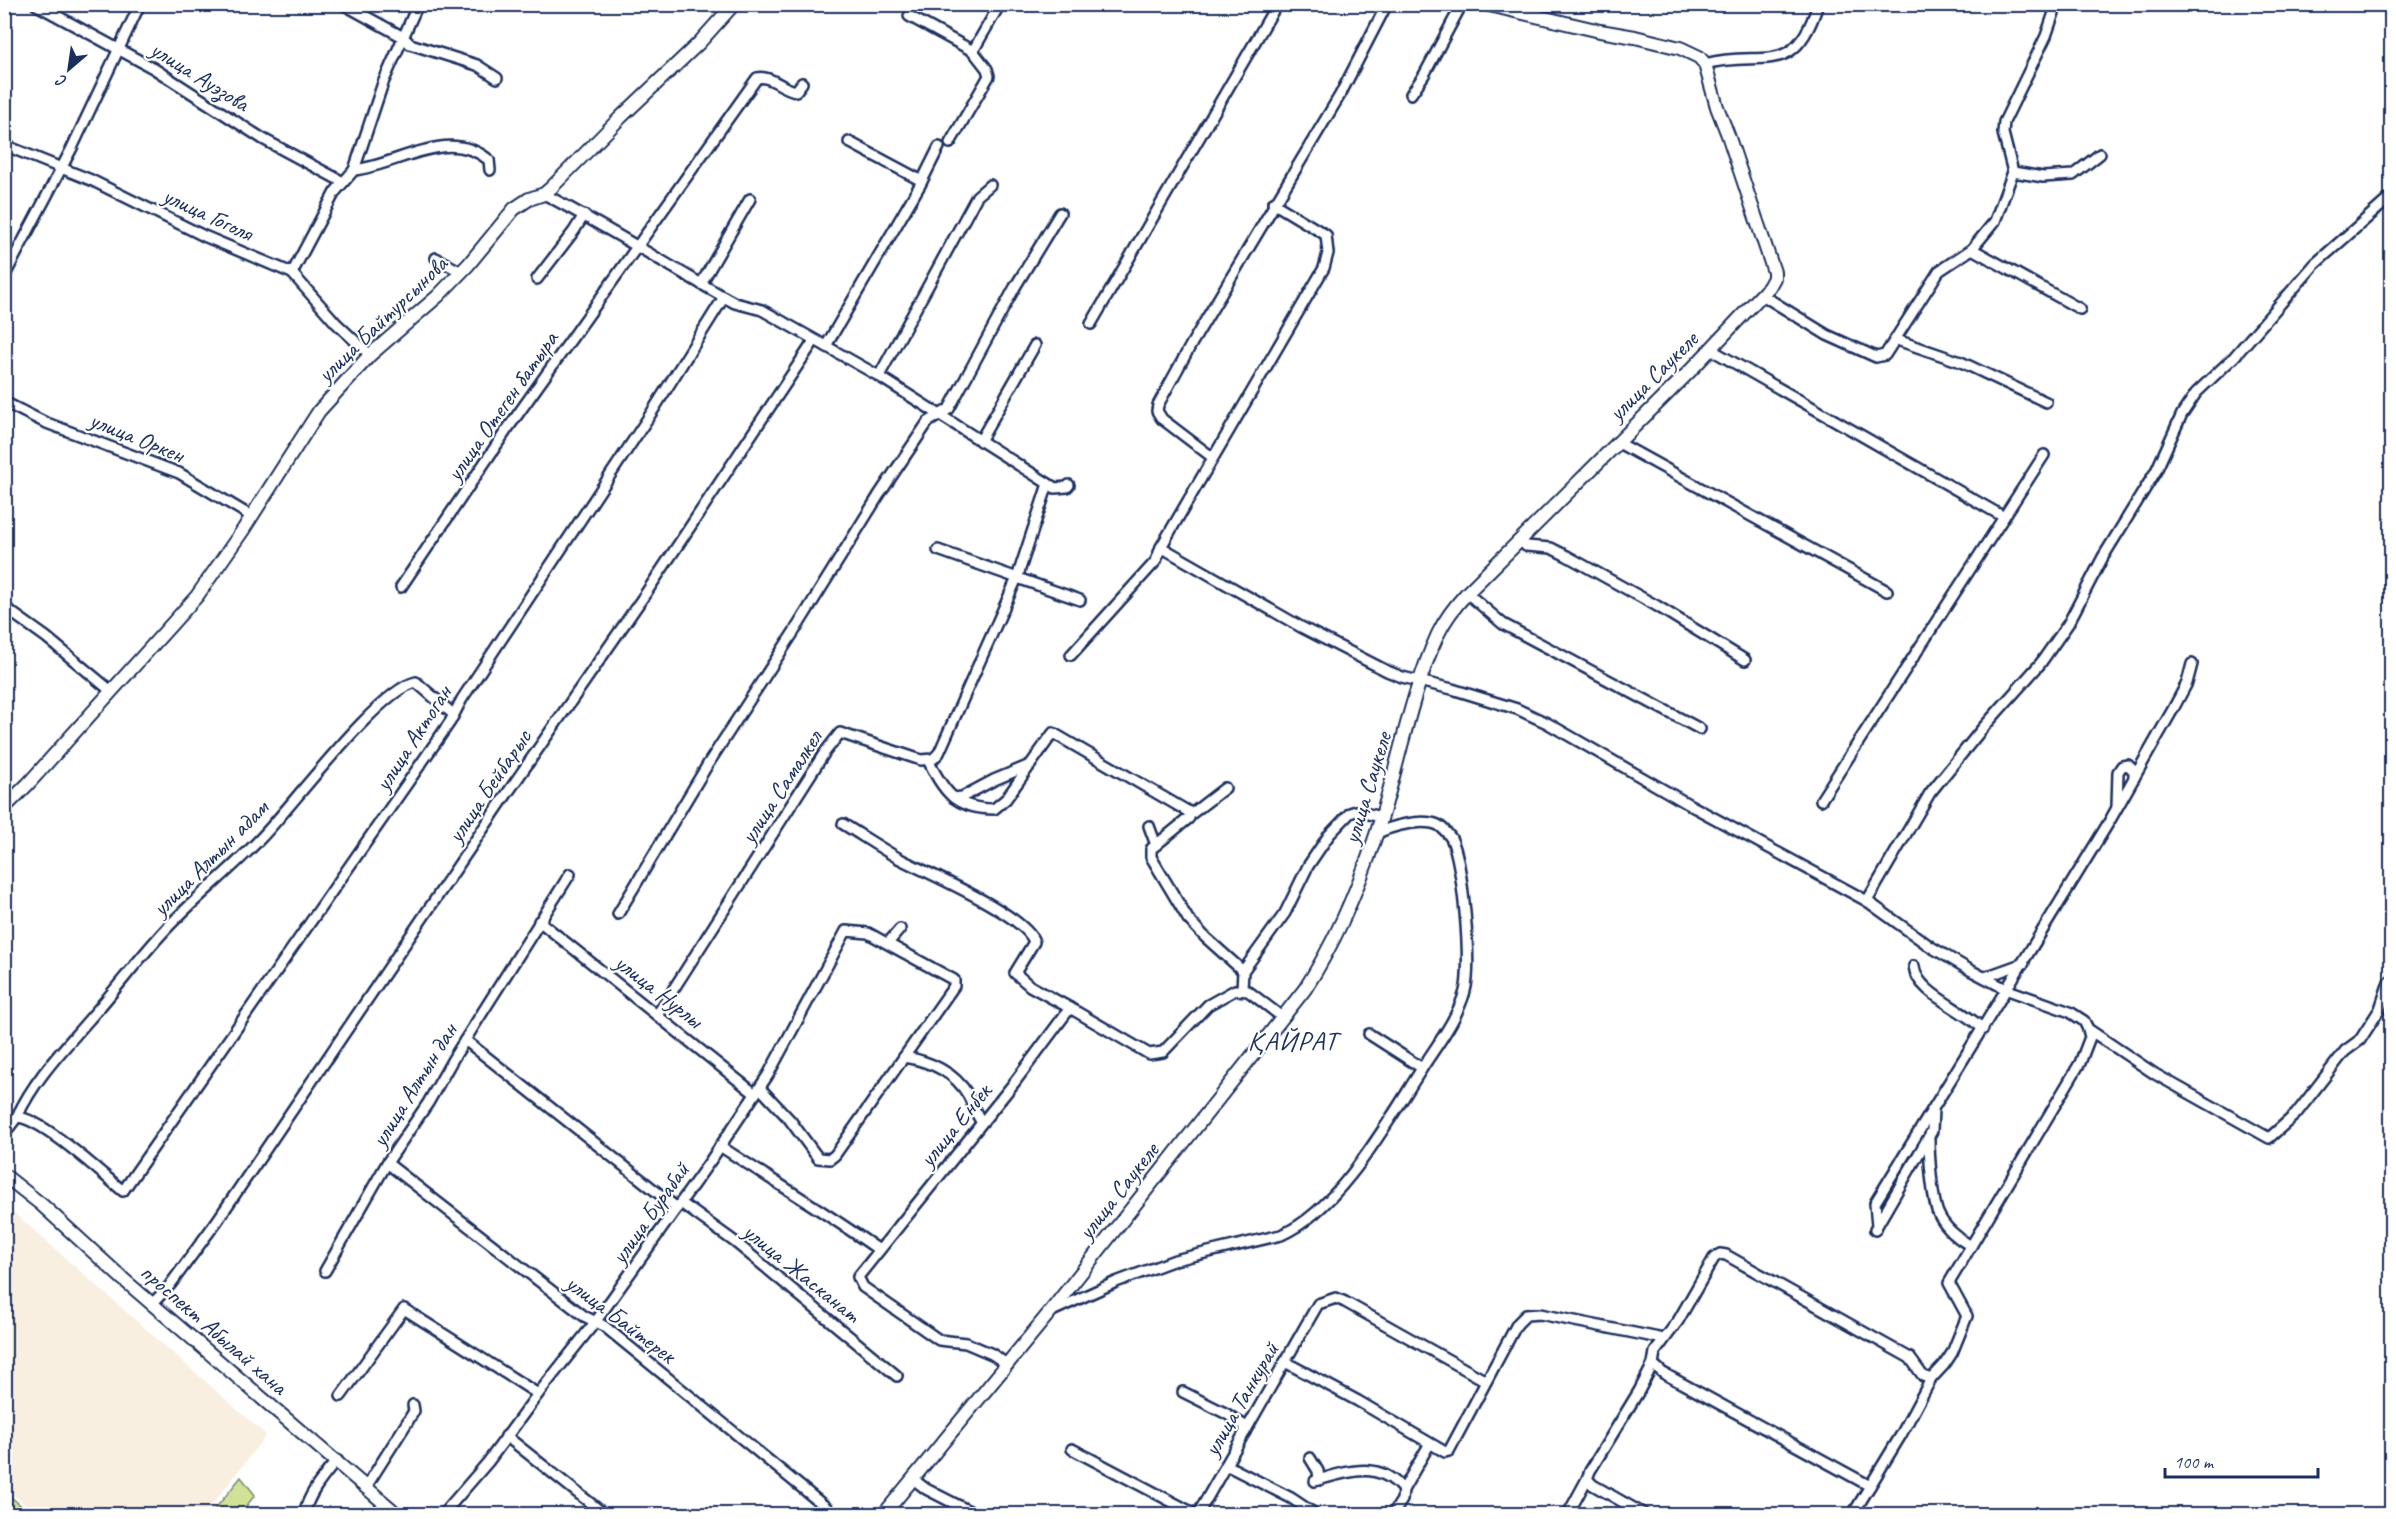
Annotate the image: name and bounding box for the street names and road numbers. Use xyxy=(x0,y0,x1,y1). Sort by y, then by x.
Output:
street label: улица Ауэзова xyxy=(143,33,256,120)
street label: улица Гоголя xyxy=(156,179,259,249)
street label: улица Байтурсынова xyxy=(309,248,455,390)
street label: улица Саукеле xyxy=(1600,323,1706,429)
street label: улица Отеген батыра xyxy=(438,324,566,488)
street label: улица Оркен xyxy=(84,404,190,470)
street label: улица Актоган xyxy=(367,678,459,798)
street label: улица Бейбарыс xyxy=(439,722,539,850)
street label: улица Самалкел xyxy=(732,723,830,851)
street label: улица Саукеле xyxy=(1335,727,1399,849)
street label: улица Алтын адам xyxy=(144,792,276,924)
street label: улица Нурлы xyxy=(607,946,711,1036)
street label: улица Алтын дан xyxy=(363,1016,465,1154)
street label: улица Енбек xyxy=(911,1075,999,1174)
street label: улица Саукеле xyxy=(1070,1135,1167,1247)
street label: улица Бурабай xyxy=(603,1155,697,1271)
street label: улица Жасканат xyxy=(736,1215,867,1330)
street label: проспект Абылай хана xyxy=(134,1257,295,1402)
street label: улица Байтерек xyxy=(558,1267,684,1372)
street label: улица Танкурай xyxy=(1195,1335,1287,1463)

